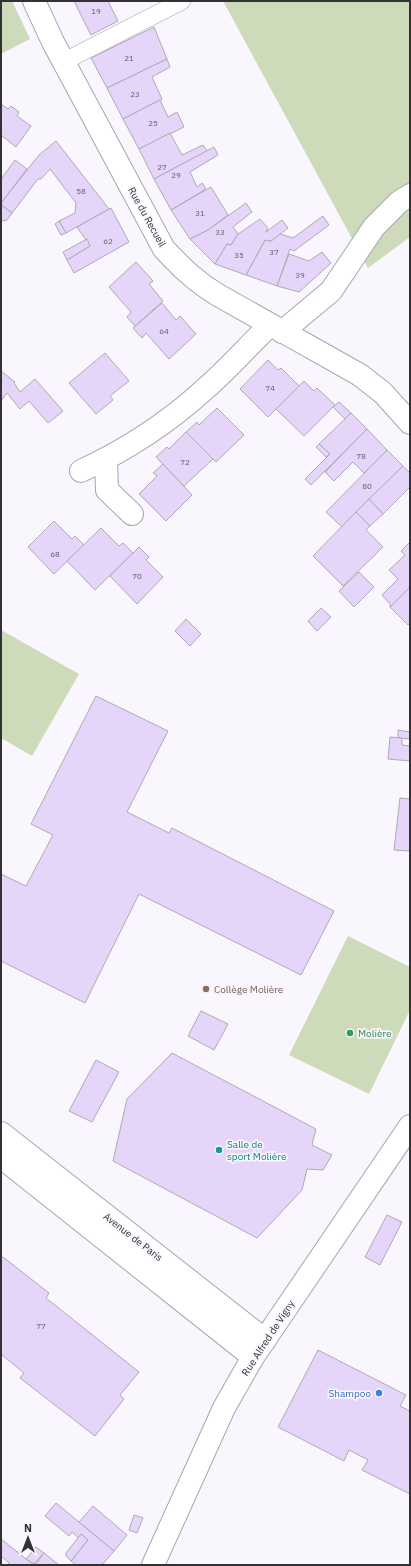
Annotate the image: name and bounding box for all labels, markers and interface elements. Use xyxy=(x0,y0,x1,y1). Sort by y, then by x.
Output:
house number: 19 xyxy=(91,6,101,16)
house number: 21 xyxy=(124,53,134,63)
house number: 23 xyxy=(130,89,140,99)
house number: 25 xyxy=(148,118,158,128)
house number: 27 xyxy=(157,162,167,172)
house number: 29 xyxy=(171,170,181,180)
street label: Rue du Recueil xyxy=(125,185,169,250)
house number: 58 xyxy=(76,186,86,196)
house number: 31 xyxy=(195,208,205,218)
house number: 33 xyxy=(215,227,225,237)
house number: 62 xyxy=(103,236,113,246)
house number: 37 xyxy=(269,247,279,257)
house number: 35 xyxy=(234,250,244,260)
house number: 39 xyxy=(295,270,305,280)
house number: 64 xyxy=(159,326,169,336)
house number: 74 xyxy=(265,383,275,393)
house number: 78 xyxy=(356,451,366,461)
house number: 72 xyxy=(180,457,190,467)
house number: 80 xyxy=(362,481,372,491)
house number: 68 xyxy=(50,549,60,559)
house number: 70 xyxy=(132,571,142,581)
place label: Collège Molière xyxy=(214,983,284,996)
marker: Collège Molière xyxy=(201,984,211,994)
place label: Molière xyxy=(358,1027,392,1040)
marker: Molière xyxy=(345,1028,355,1038)
place label: Salle de sport Molière xyxy=(227,1138,287,1163)
marker: Salle de sport Molière xyxy=(214,1145,224,1155)
street label: Avenue de Paris xyxy=(101,1210,165,1264)
street label: Rue Alfred de Vigny xyxy=(239,1298,297,1378)
house number: 77 xyxy=(36,1321,46,1331)
place label: Shampoo xyxy=(328,1387,371,1400)
marker: Shampoo xyxy=(374,1388,384,1398)
north arrow xyxy=(8,1518,48,1558)
text: N xyxy=(24,1521,32,1535)

